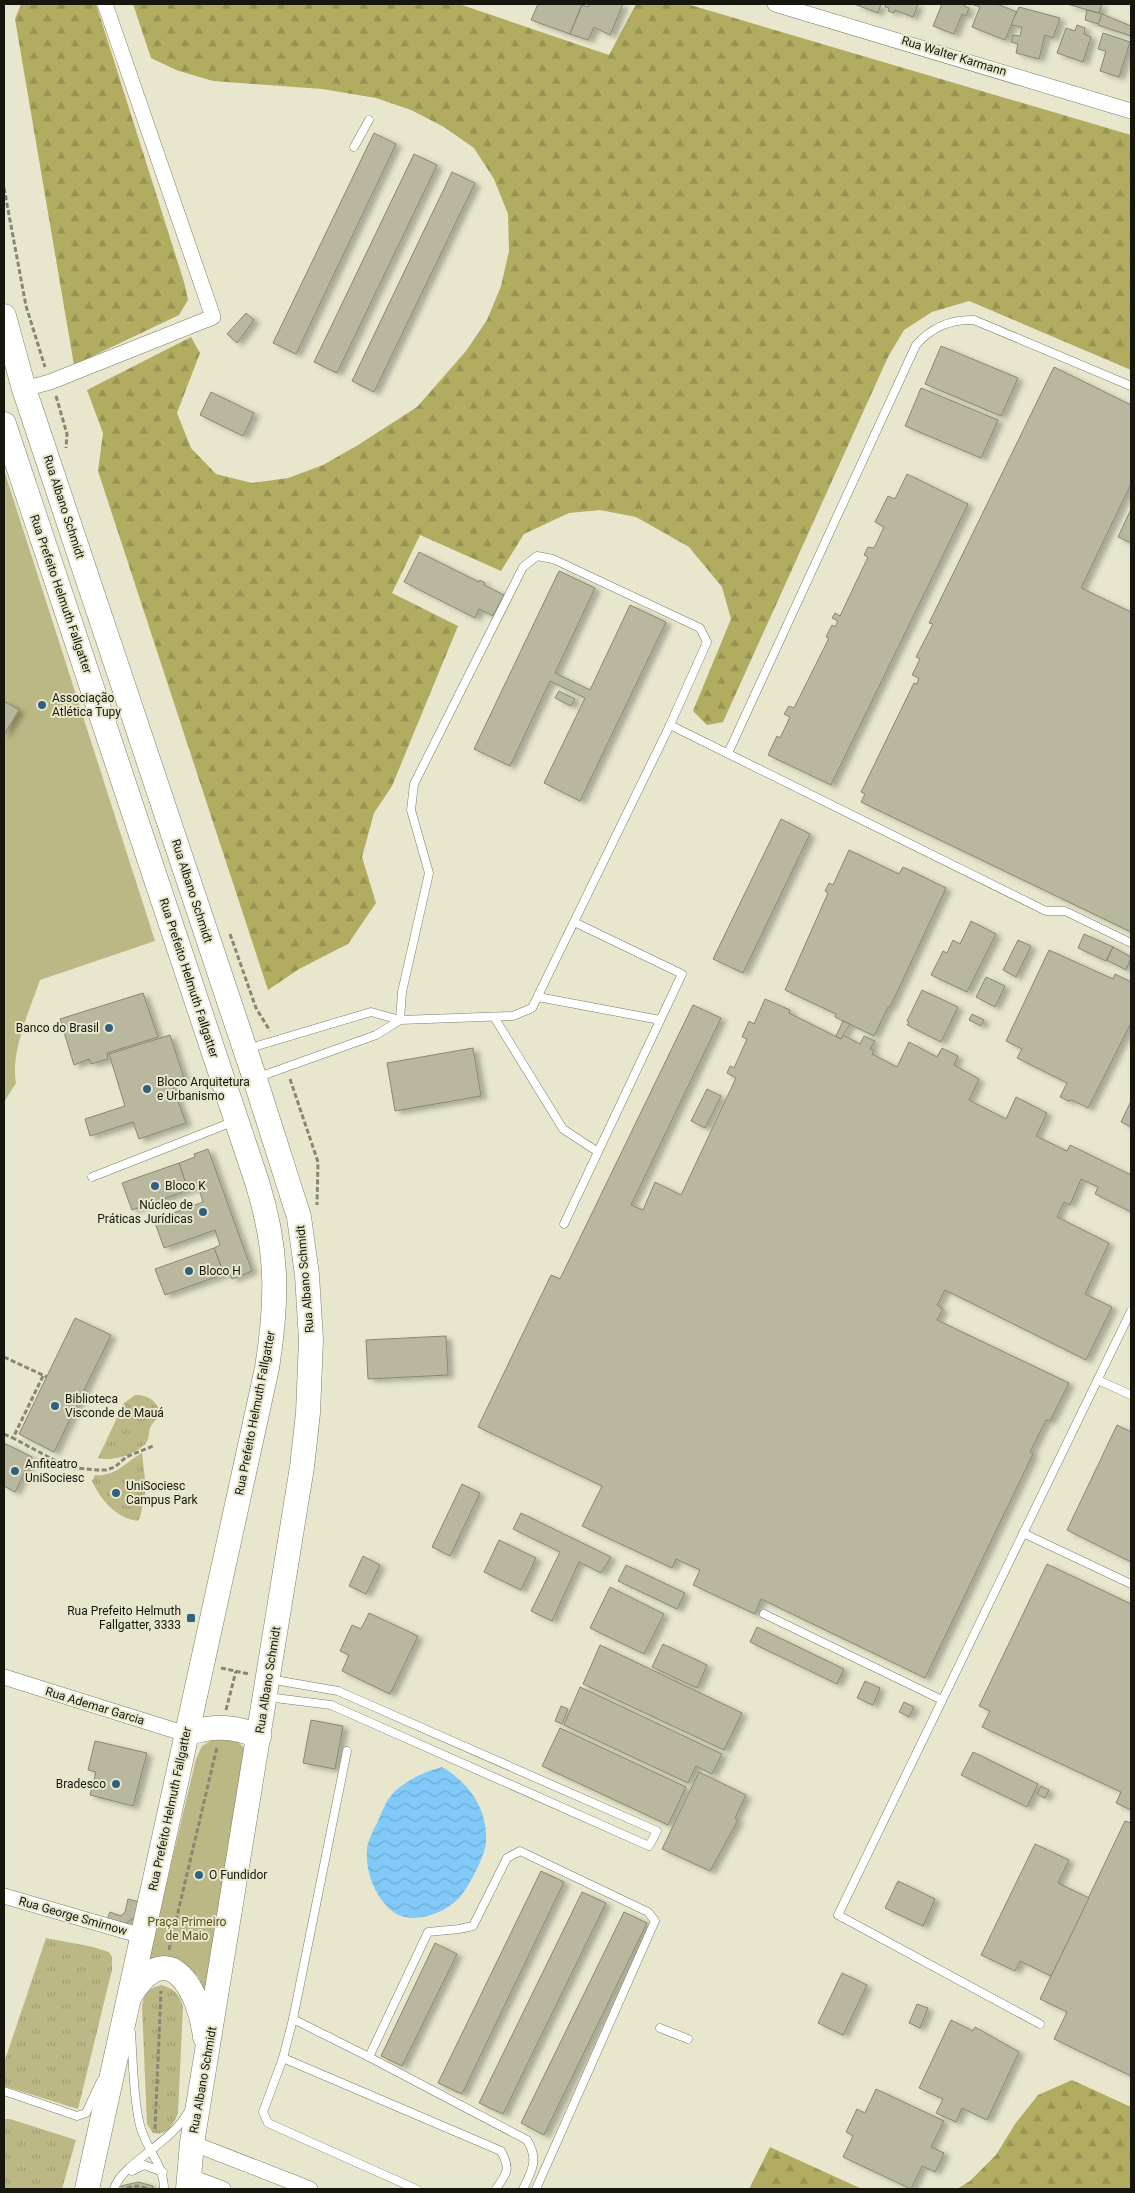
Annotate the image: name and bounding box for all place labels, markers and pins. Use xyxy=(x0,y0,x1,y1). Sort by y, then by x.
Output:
place label: Associação Atlética Tupy xyxy=(52,691,121,719)
marker: Associação Atlética Tupy xyxy=(36,699,48,711)
place label: Banco do Brasil xyxy=(16,1021,99,1035)
marker: Banco do Brasil xyxy=(103,1022,115,1034)
place label: Bloco Arquitetura e Urbanismo xyxy=(157,1075,250,1103)
marker: Bloco Arquitetura e Urbanismo xyxy=(141,1083,153,1095)
place label: Bloco K xyxy=(165,1179,206,1193)
marker: Bloco K xyxy=(149,1180,161,1192)
place label: Núcleo de Práticas Jurídicas xyxy=(97,1198,193,1226)
marker: Núcleo de Práticas Jurídicas xyxy=(197,1206,209,1218)
place label: Bloco H xyxy=(199,1264,241,1278)
marker: Bloco H xyxy=(183,1265,195,1277)
place label: Biblioteca Visconde de Mauá xyxy=(65,1392,164,1420)
marker: Biblioteca Visconde de Mauá xyxy=(49,1400,61,1412)
place label: Anfiteatro UniSociesc xyxy=(25,1457,84,1485)
marker: Anfiteatro UniSociesc xyxy=(9,1465,21,1477)
place label: UniSociesc Campus Park xyxy=(126,1479,198,1507)
marker: UniSociesc Campus Park xyxy=(110,1487,122,1499)
place label: Rua Prefeito Helmuth Fallgatter, 3333 xyxy=(67,1604,181,1632)
marker: Rua Prefeito Helmuth Fallgatter, 3333 xyxy=(185,1612,197,1624)
place label: Bradesco xyxy=(56,1777,106,1791)
marker: Bradesco xyxy=(110,1778,122,1790)
place label: O Fundidor xyxy=(209,1868,267,1882)
marker: O Fundidor xyxy=(193,1869,205,1881)

